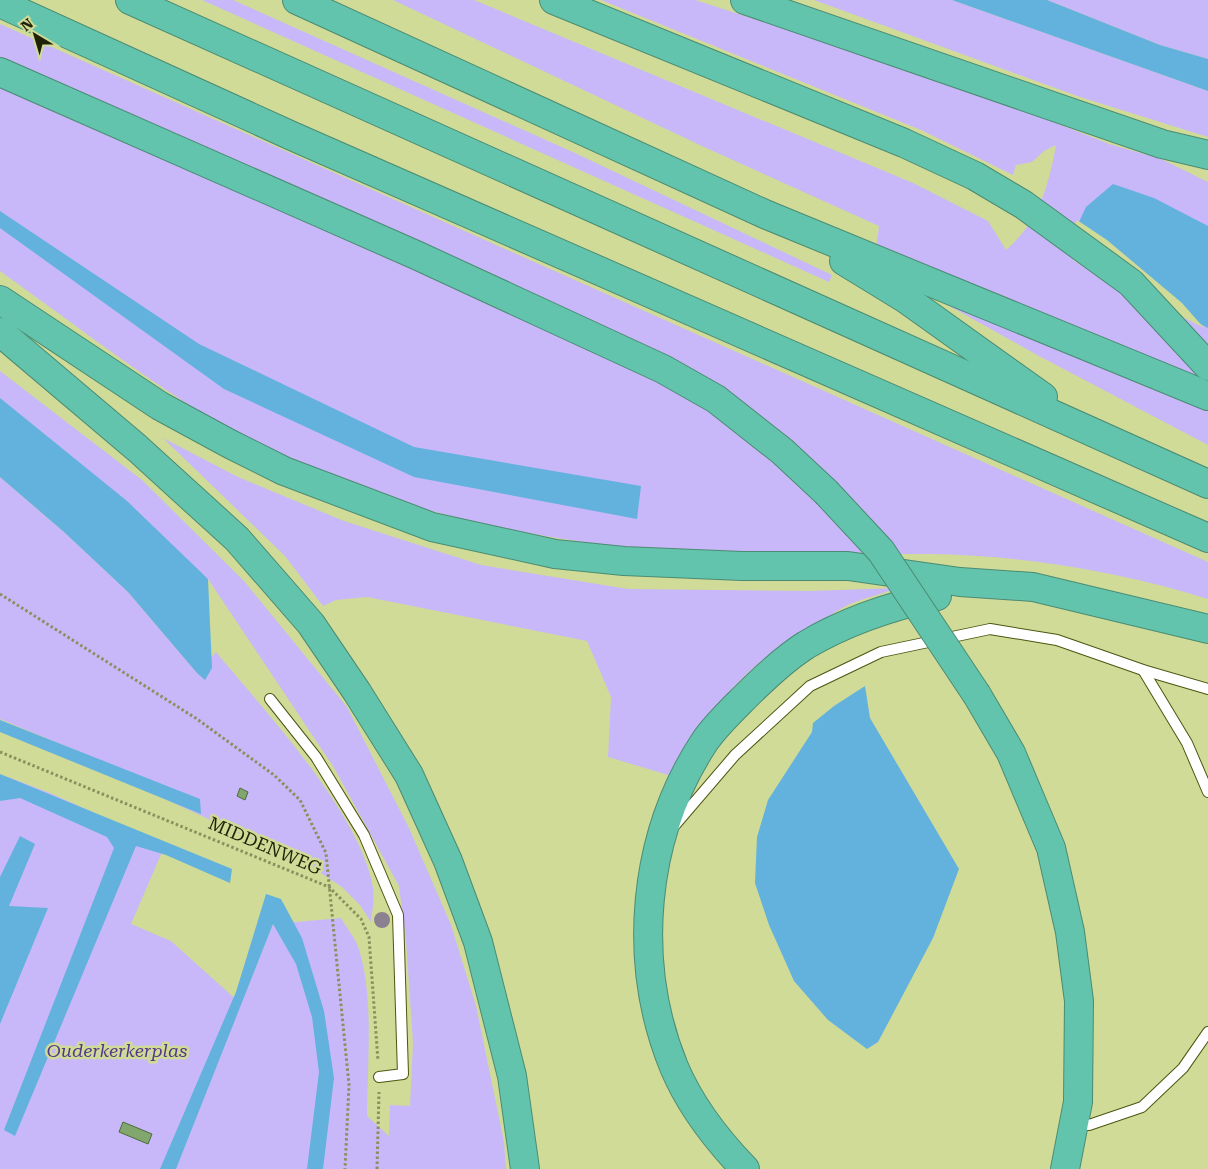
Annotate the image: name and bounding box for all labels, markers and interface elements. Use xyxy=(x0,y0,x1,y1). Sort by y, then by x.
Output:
north arrow xyxy=(10,10,60,60)
text: N xyxy=(18,15,36,34)
street label: MIDDENWEG xyxy=(205,812,325,879)
park label: Ouderkerkerplas xyxy=(47,1040,187,1061)

